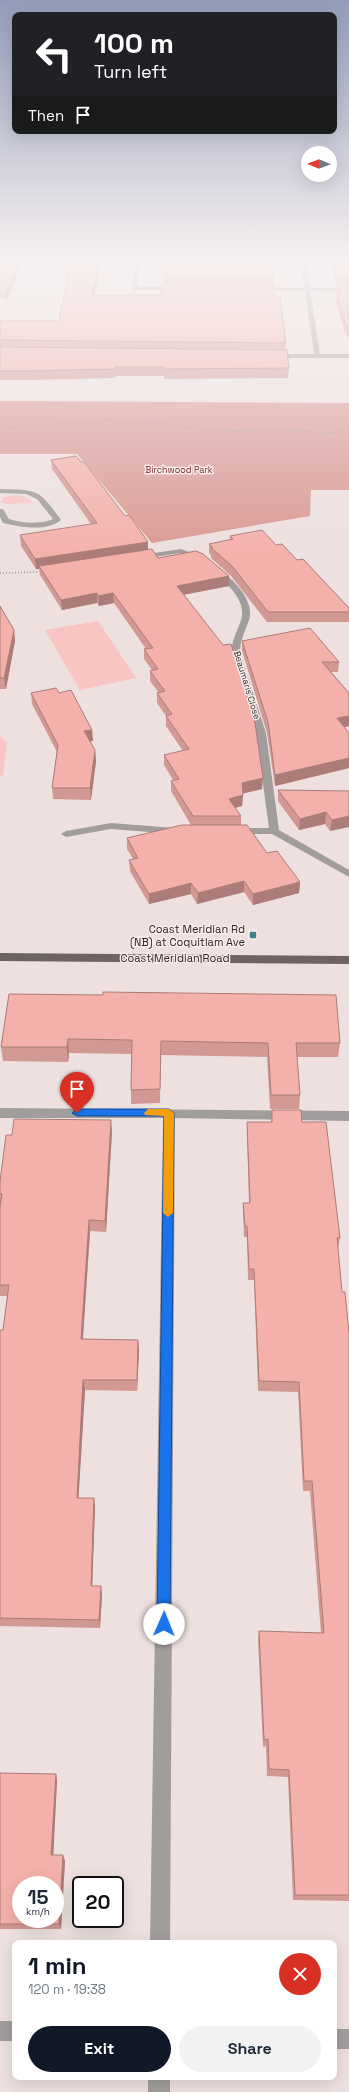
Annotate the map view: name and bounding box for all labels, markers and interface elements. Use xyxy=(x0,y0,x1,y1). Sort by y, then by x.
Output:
text: 100 m xyxy=(94,25,174,61)
icon: left xyxy=(28,28,80,80)
text: Turn left xyxy=(94,60,167,83)
icon: arrive xyxy=(72,104,94,126)
text: Then xyxy=(28,106,64,125)
north arrow xyxy=(301,146,337,182)
map controls xyxy=(301,146,337,182)
park label: Birchwood Park xyxy=(145,464,213,476)
street label: Beaumaris Close xyxy=(231,649,263,721)
place label: Coast Meridian Rd (NB) at Coquitlam Ave xyxy=(130,922,245,949)
marker: Coast Meridian Rd (NB) at Coquitlam Ave xyxy=(248,930,258,940)
street label: Coast Meridian Road xyxy=(120,951,230,965)
pin xyxy=(60,1072,94,1113)
icon: arrive xyxy=(66,1078,88,1100)
position arrow xyxy=(143,1603,185,1645)
speed limit sign: 20 xyxy=(72,1876,124,1928)
text: 15 xyxy=(27,1884,49,1910)
text: km/h xyxy=(26,1905,50,1918)
text: 1 min xyxy=(28,1950,87,1981)
button: close xyxy=(279,1953,321,1995)
text: 120 m · 19:38 xyxy=(28,1981,106,1998)
button: Exit xyxy=(28,2026,171,2072)
button: Share xyxy=(179,2026,321,2072)

